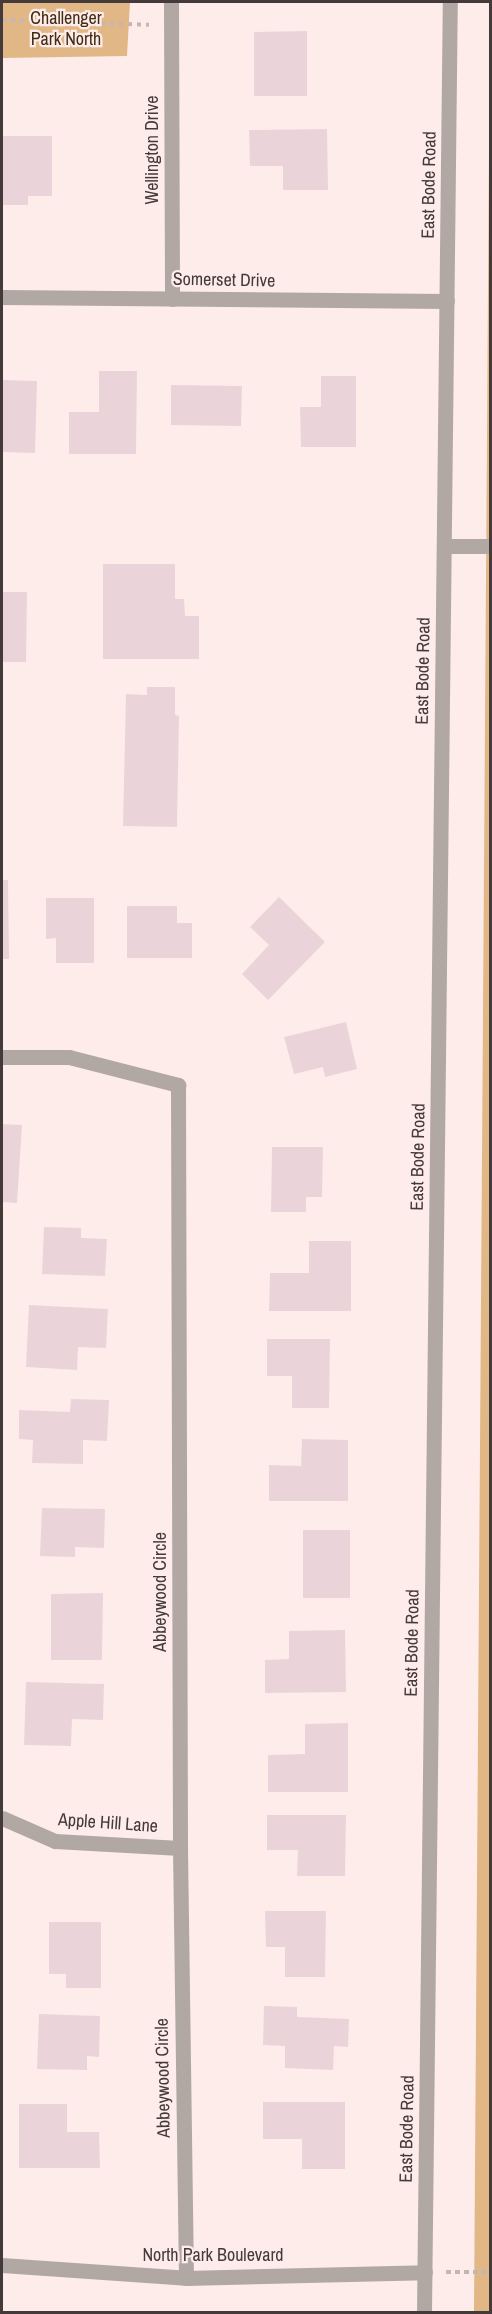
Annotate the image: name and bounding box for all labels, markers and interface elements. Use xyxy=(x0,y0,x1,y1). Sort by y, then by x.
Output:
park label: Challenger Park North xyxy=(30,8,102,50)
street label: Wellington Drive xyxy=(141,96,163,204)
street label: East Bode Road xyxy=(417,131,441,239)
street label: Somerset Drive xyxy=(173,268,275,292)
street label: East Bode Road xyxy=(411,617,435,725)
street label: East Bode Road xyxy=(406,1103,430,1211)
street label: Abbeywood Circle xyxy=(149,1532,171,1652)
street label: East Bode Road xyxy=(400,1589,424,1697)
street label: Apple Hill Lane xyxy=(57,1809,159,1837)
street label: Abbeywood Circle xyxy=(151,2018,175,2138)
street label: East Bode Road xyxy=(395,2075,419,2183)
street label: North Park Boulevard xyxy=(142,2244,284,2266)

